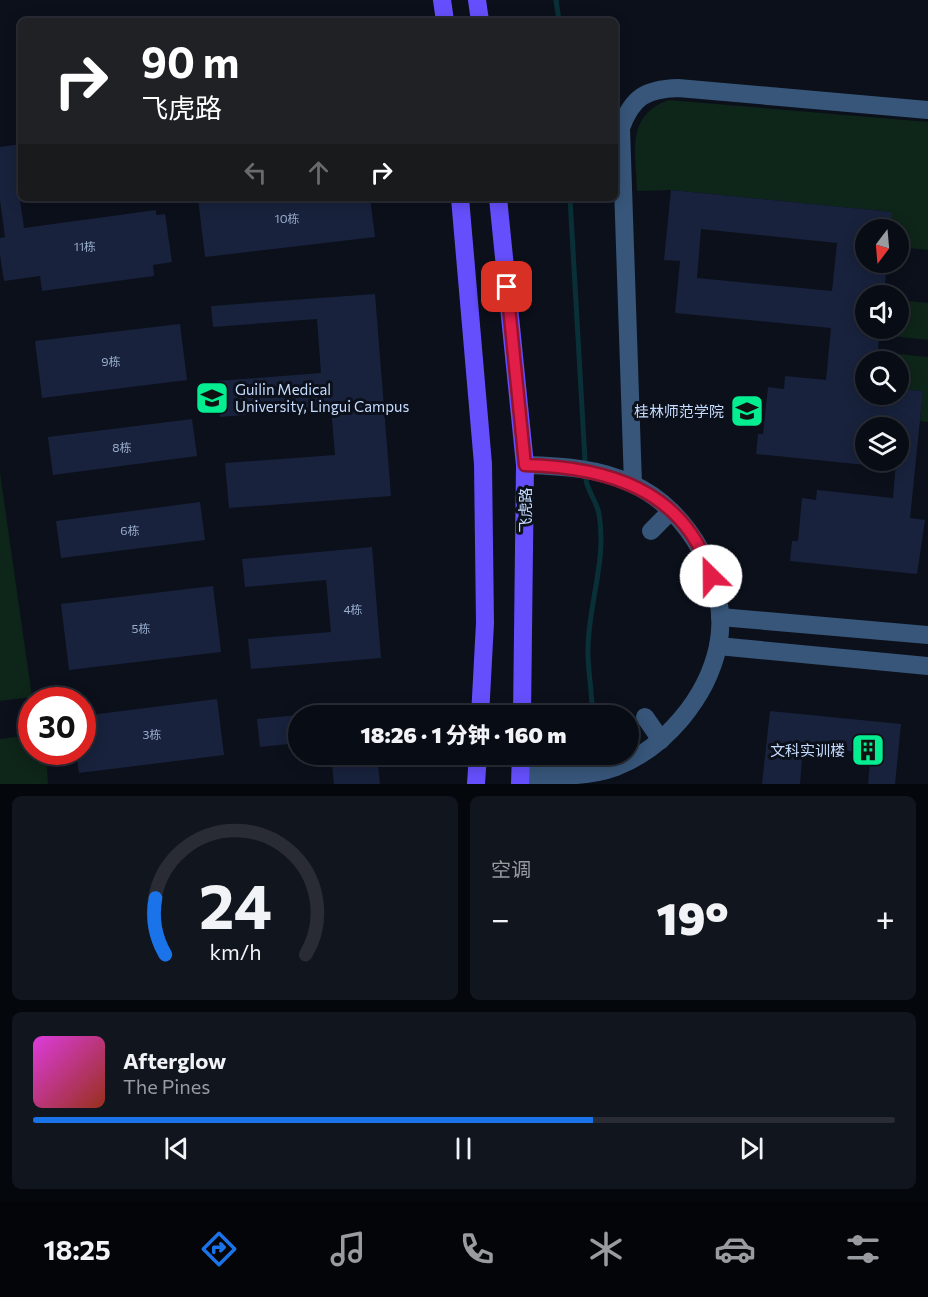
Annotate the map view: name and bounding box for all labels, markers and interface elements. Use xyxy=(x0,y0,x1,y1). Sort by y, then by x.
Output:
text: 90 m xyxy=(141,35,240,87)
icon: right xyxy=(42,42,120,120)
text: 飞虎路 xyxy=(141,91,222,124)
icon: left xyxy=(239,156,272,189)
icon: ahead xyxy=(302,156,335,189)
icon: right xyxy=(365,156,398,189)
house number: 10栋 xyxy=(275,211,299,225)
north arrow xyxy=(855,219,909,273)
map controls xyxy=(855,219,909,471)
house number: 11栋 xyxy=(74,239,96,253)
pin xyxy=(481,261,532,312)
icon: arrive xyxy=(490,270,523,303)
button: sound xyxy=(855,285,909,339)
button: search xyxy=(855,351,909,405)
house number: 9栋 xyxy=(101,354,121,368)
school or university icon: Guilin Medical University, Lingui Campus xyxy=(194,380,230,416)
place label: Guilin Medical University, Lingui Campus xyxy=(235,380,409,415)
school or university icon: 桂林师范学院 xyxy=(729,393,765,429)
place label: 桂林师范学院 xyxy=(634,402,724,420)
button: layers xyxy=(855,417,909,471)
house number: 8栋 xyxy=(112,440,132,454)
street label: 飞虎路 xyxy=(516,487,534,533)
house number: 6栋 xyxy=(120,523,140,537)
position arrow xyxy=(679,544,743,608)
house number: 4栋 xyxy=(343,602,363,616)
house number: 5栋 xyxy=(132,621,150,635)
speed limit sign: 30 xyxy=(18,687,96,765)
text: 18:26 · 1 分钟 · 160 m xyxy=(360,721,567,748)
house number: 3栋 xyxy=(143,727,161,741)
building icon: 文科实训楼 xyxy=(850,732,886,768)
place label: 文科实训楼 xyxy=(770,741,845,759)
text: 空调 xyxy=(491,857,531,881)
text: 24 xyxy=(199,866,271,942)
text: 19° xyxy=(657,889,729,944)
text: − xyxy=(491,897,510,938)
text: + xyxy=(876,897,895,938)
text: km/h xyxy=(209,938,261,964)
text: Afterglow xyxy=(123,1047,226,1074)
text: The Pines xyxy=(123,1074,210,1098)
icon: previous xyxy=(160,1132,193,1165)
icon: pause xyxy=(447,1132,480,1165)
icon: next xyxy=(735,1132,768,1165)
icon: directions xyxy=(198,1228,240,1270)
icon: music xyxy=(327,1228,369,1270)
icon: phone xyxy=(456,1228,498,1270)
icon: climate xyxy=(585,1228,627,1270)
icon: car xyxy=(714,1228,756,1270)
icon: filters xyxy=(842,1228,884,1270)
text: 18:25 xyxy=(43,1233,111,1266)

